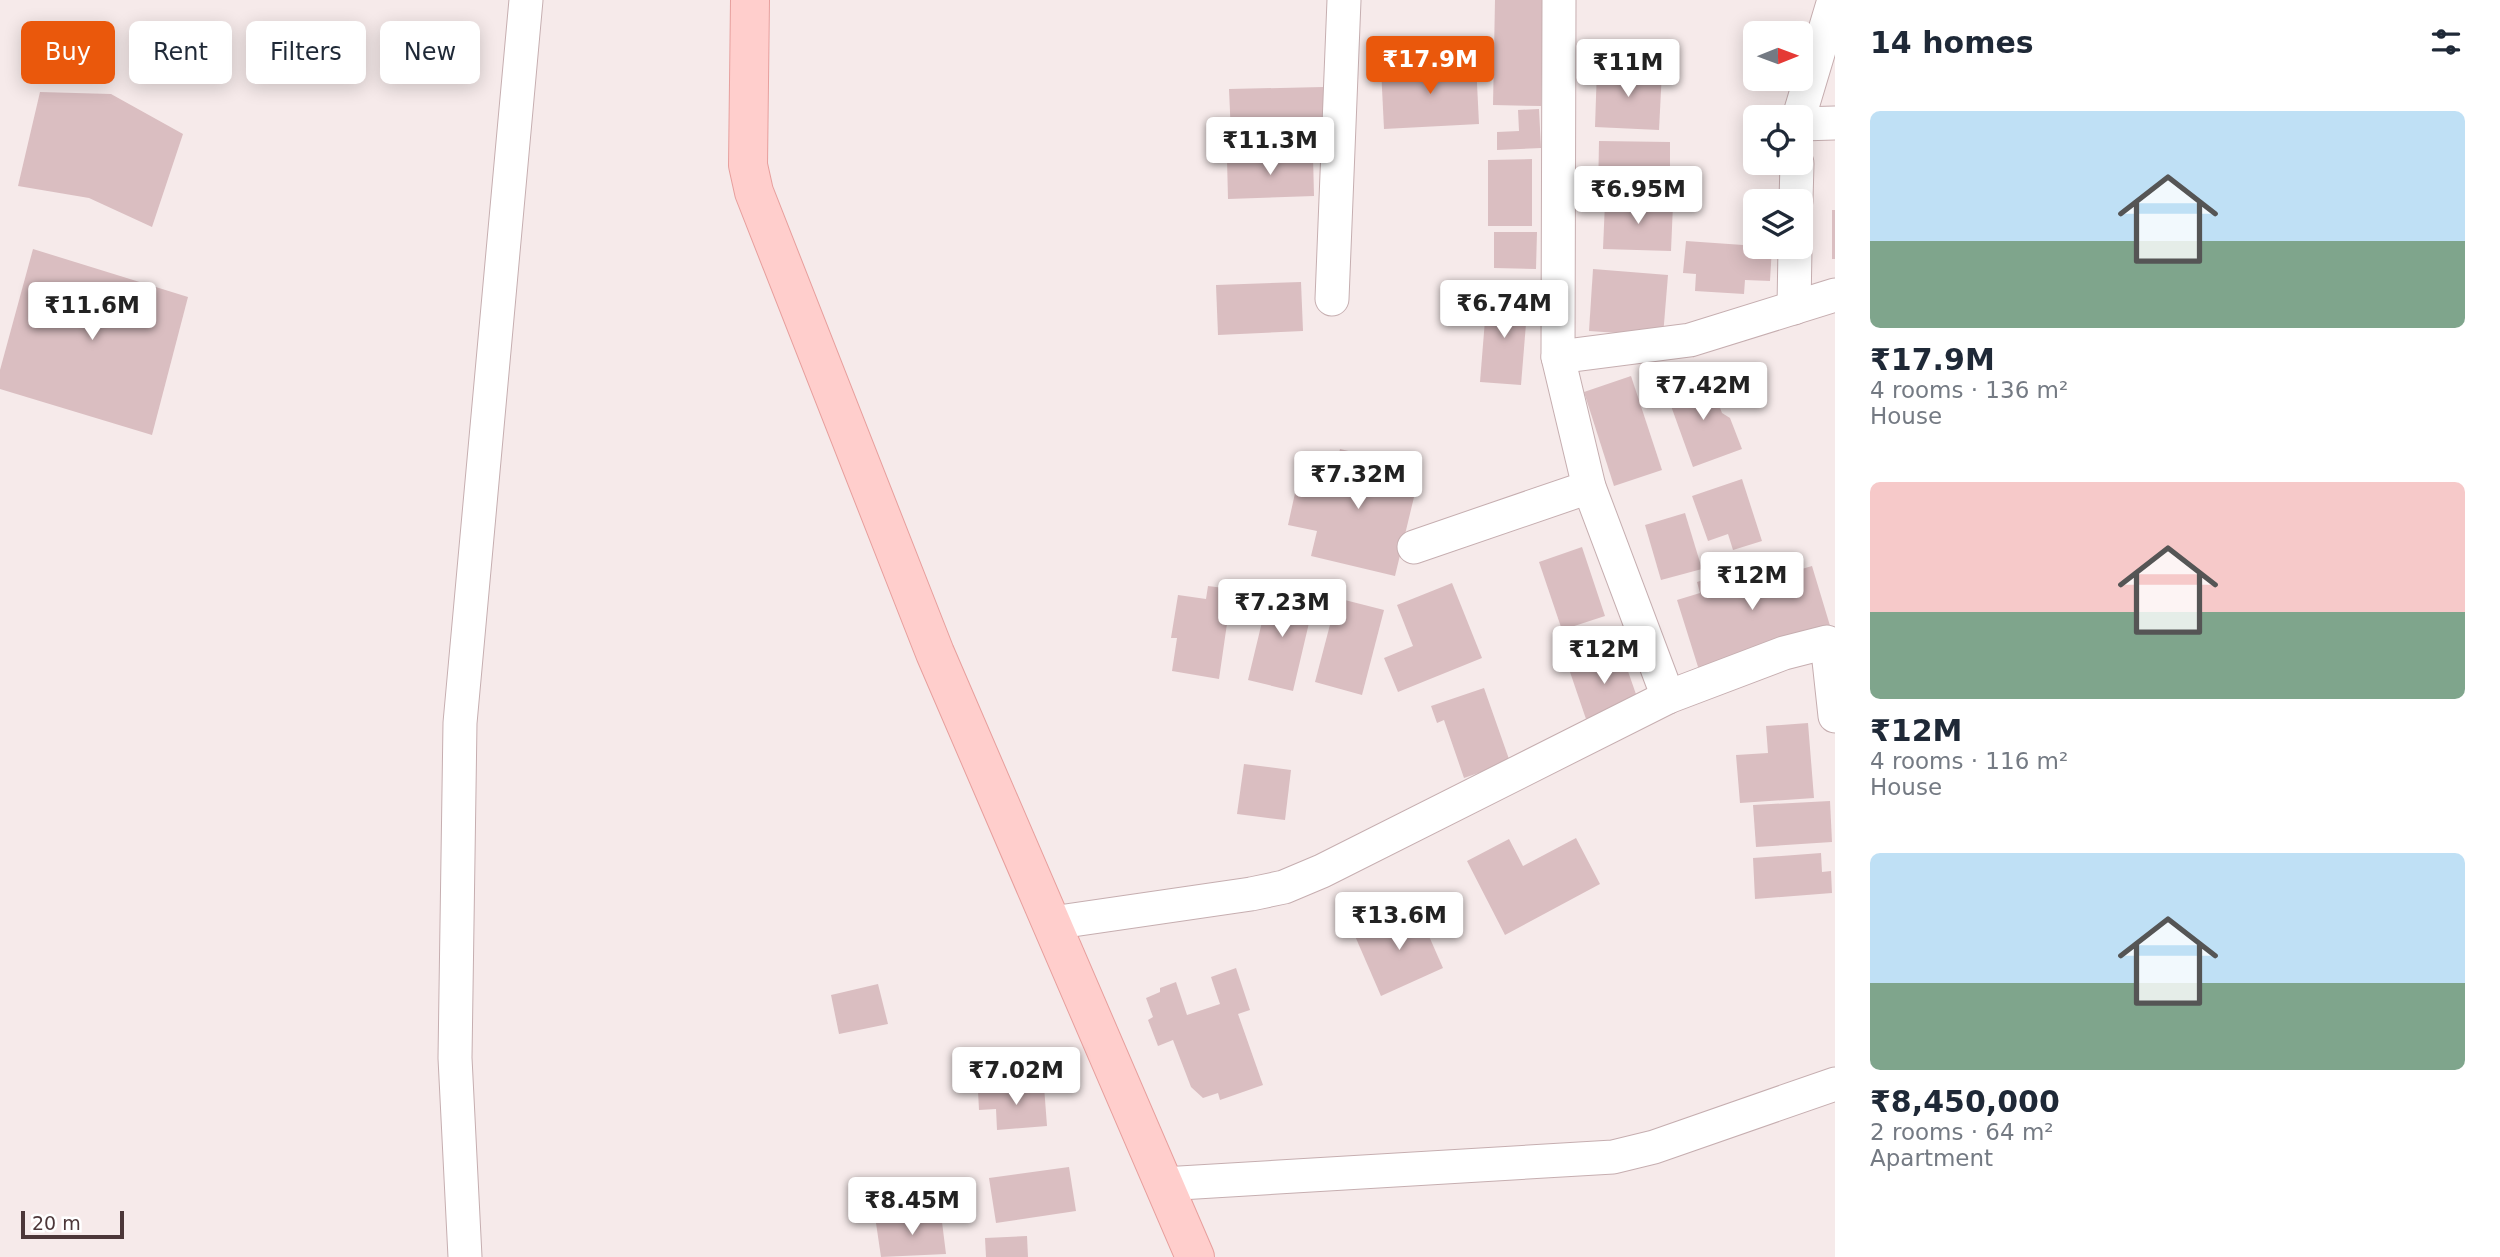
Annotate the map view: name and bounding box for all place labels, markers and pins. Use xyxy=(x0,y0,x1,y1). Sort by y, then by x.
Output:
pin: ₹17.9M xyxy=(1373,36,1487,96)
pin: ₹11M xyxy=(1587,40,1669,99)
pin: ₹11.3M xyxy=(1213,118,1327,177)
pin: ₹6.95M xyxy=(1581,166,1695,226)
pin: ₹6.74M xyxy=(1447,280,1561,340)
pin: ₹11.6M xyxy=(35,282,149,342)
pin: ₹7.42M xyxy=(1646,362,1760,422)
pin: ₹7.32M xyxy=(1301,452,1415,511)
pin: ₹12M xyxy=(1711,552,1793,612)
pin: ₹7.23M xyxy=(1225,580,1339,639)
pin: ₹12M xyxy=(1563,626,1645,686)
pin: ₹13.6M xyxy=(1342,892,1456,952)
pin: ₹7.02M xyxy=(959,1048,1073,1107)
pin: ₹8.45M xyxy=(855,1178,969,1237)

